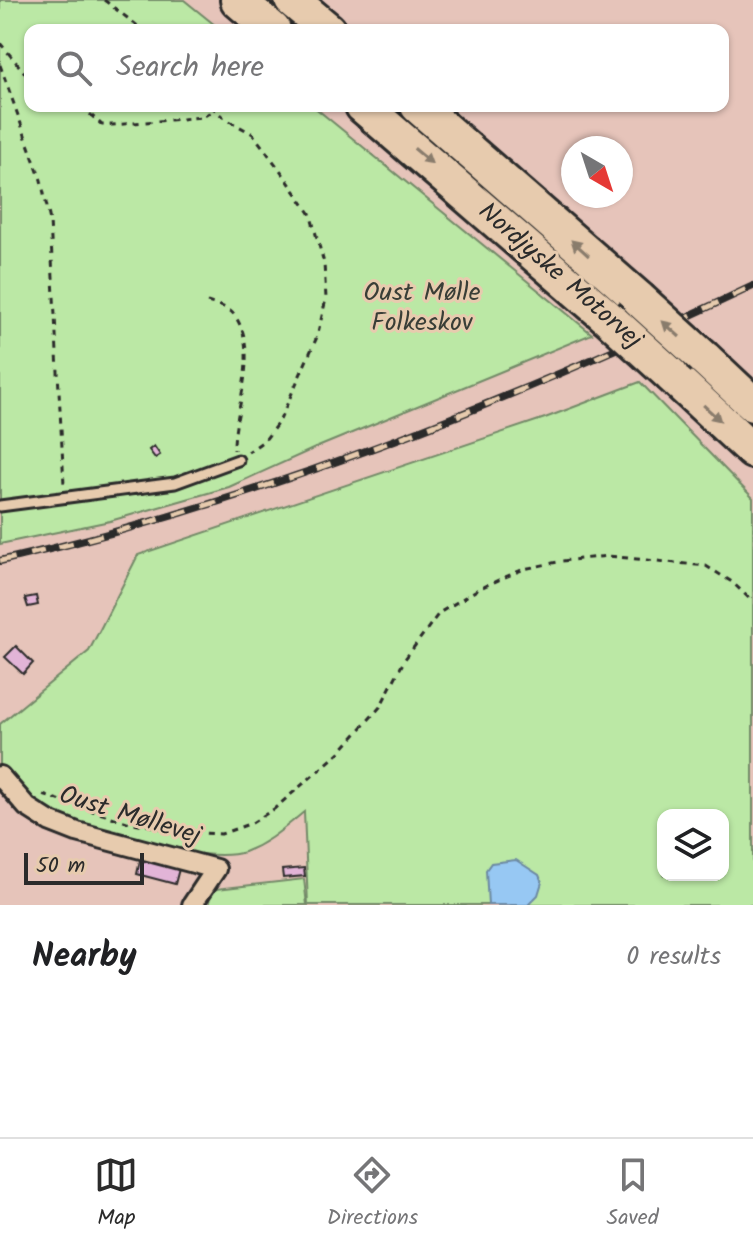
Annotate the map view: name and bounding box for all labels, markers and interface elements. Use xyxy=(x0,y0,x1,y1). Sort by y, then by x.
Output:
search box xyxy=(24,24,729,112)
text: Search here xyxy=(116,44,264,92)
icon: search xyxy=(52,46,96,90)
north arrow xyxy=(561,136,633,208)
one-way arrow xyxy=(413,147,433,164)
street label: Nordjyske Motorvej xyxy=(468,192,653,361)
one-way arrow xyxy=(571,239,590,257)
park label: Oust Mølle Folkeskov xyxy=(364,272,481,344)
one-way arrow xyxy=(662,320,681,338)
one-way arrow xyxy=(702,404,722,422)
street label: Oust Møllevej xyxy=(54,775,207,858)
map controls xyxy=(657,809,729,881)
button: layers xyxy=(657,809,729,881)
scale bar xyxy=(24,849,144,885)
text: 50 m xyxy=(36,849,85,884)
text: Nearby xyxy=(32,930,137,984)
text: 0 results xyxy=(626,936,721,978)
tab: Map xyxy=(94,1153,138,1236)
tab: Directions xyxy=(327,1153,418,1236)
tab: Saved xyxy=(607,1153,659,1236)

